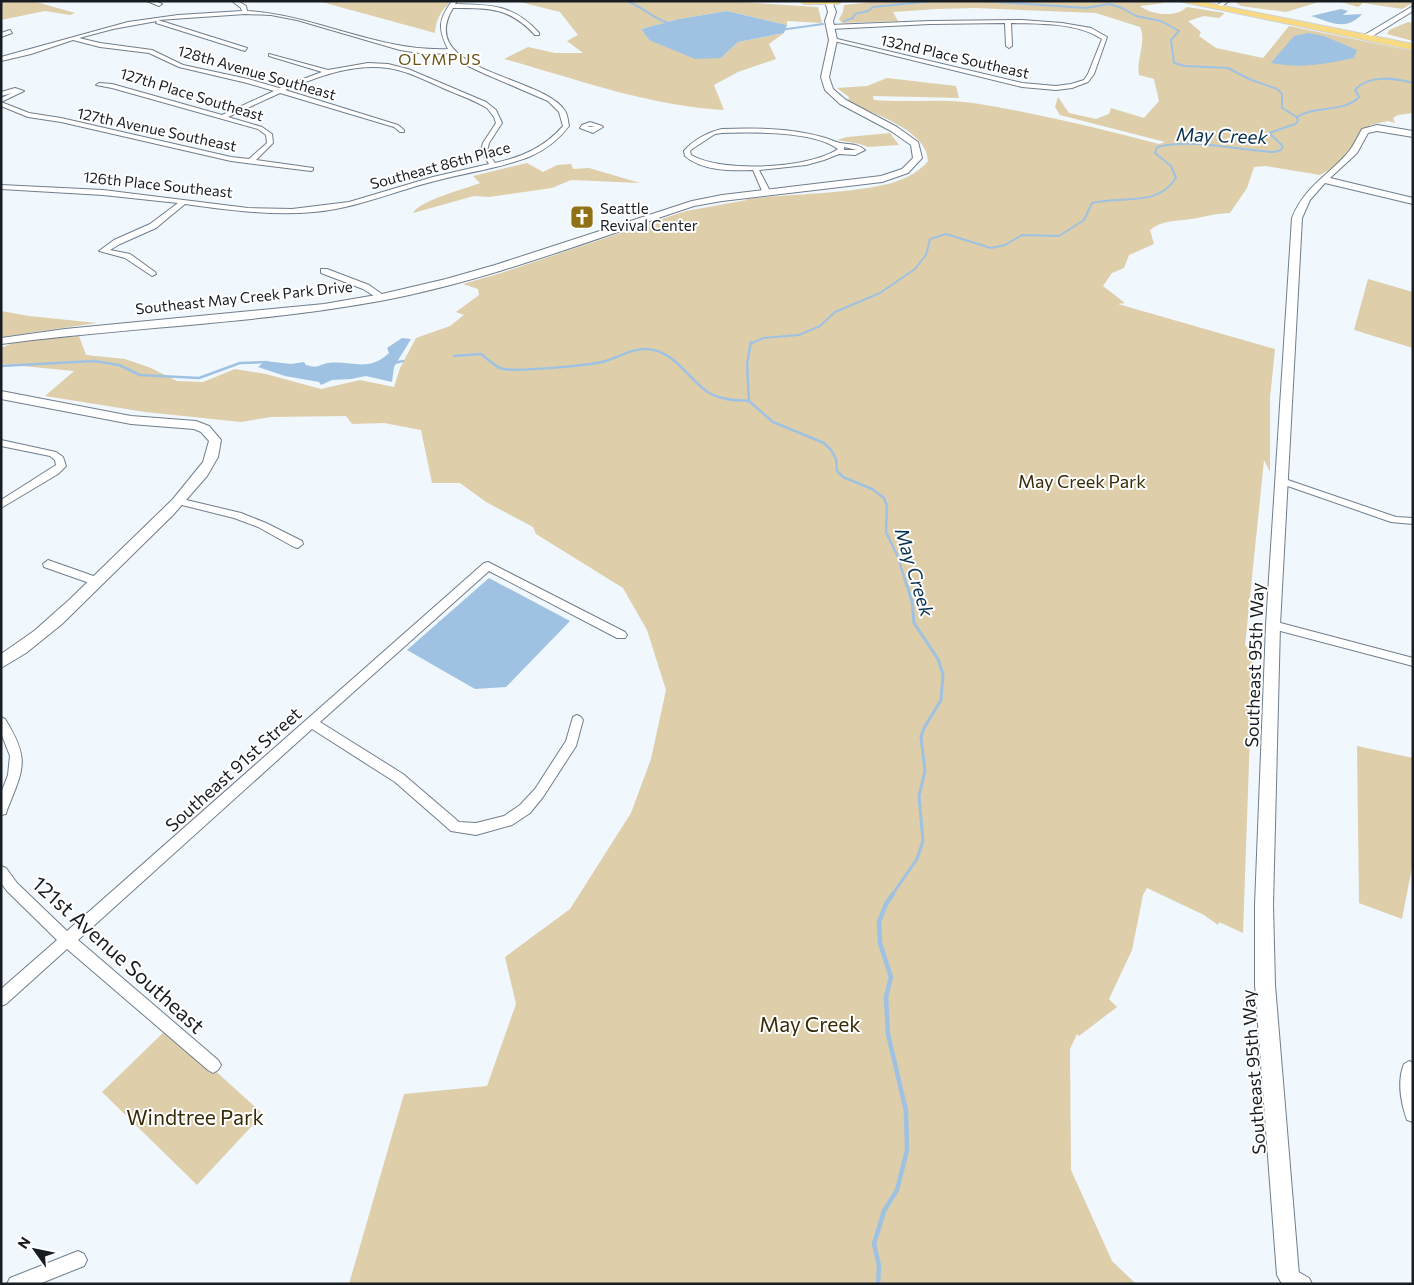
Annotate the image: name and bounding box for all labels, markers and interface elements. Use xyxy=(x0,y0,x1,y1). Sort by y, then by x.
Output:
street label: 132nd Place Southeast xyxy=(879,30,1031,82)
street label: 128th Avenue Southeast xyxy=(176,41,338,103)
district label: OLYMPUS xyxy=(398,49,482,68)
street label: 127th Place Southeast xyxy=(118,64,266,124)
street label: 127th Avenue Southeast xyxy=(76,103,238,155)
water label: May Creek xyxy=(1176,122,1269,148)
street label: Southeast 86th Place xyxy=(368,138,512,192)
street label: 126th Place Southeast xyxy=(82,167,234,201)
place label: Seattle Revival Center xyxy=(600,199,698,234)
church icon: Seattle Revival Center xyxy=(569,204,595,230)
street label: Southeast May Creek Park Drive xyxy=(135,277,354,317)
park label: May Creek Park xyxy=(1018,470,1146,492)
water label: May Creek xyxy=(891,525,940,620)
street label: Southeast 95th Way xyxy=(1240,582,1268,748)
street label: Southeast 91st Street xyxy=(160,702,306,836)
street label: 121st Avenue Southeast xyxy=(28,870,210,1038)
street label: Southeast 95th Way xyxy=(1236,989,1270,1155)
park label: May Creek xyxy=(759,1011,861,1036)
park label: Windtree Park xyxy=(126,1104,264,1129)
north arrow xyxy=(10,1225,60,1275)
text: N xyxy=(14,1234,34,1252)

